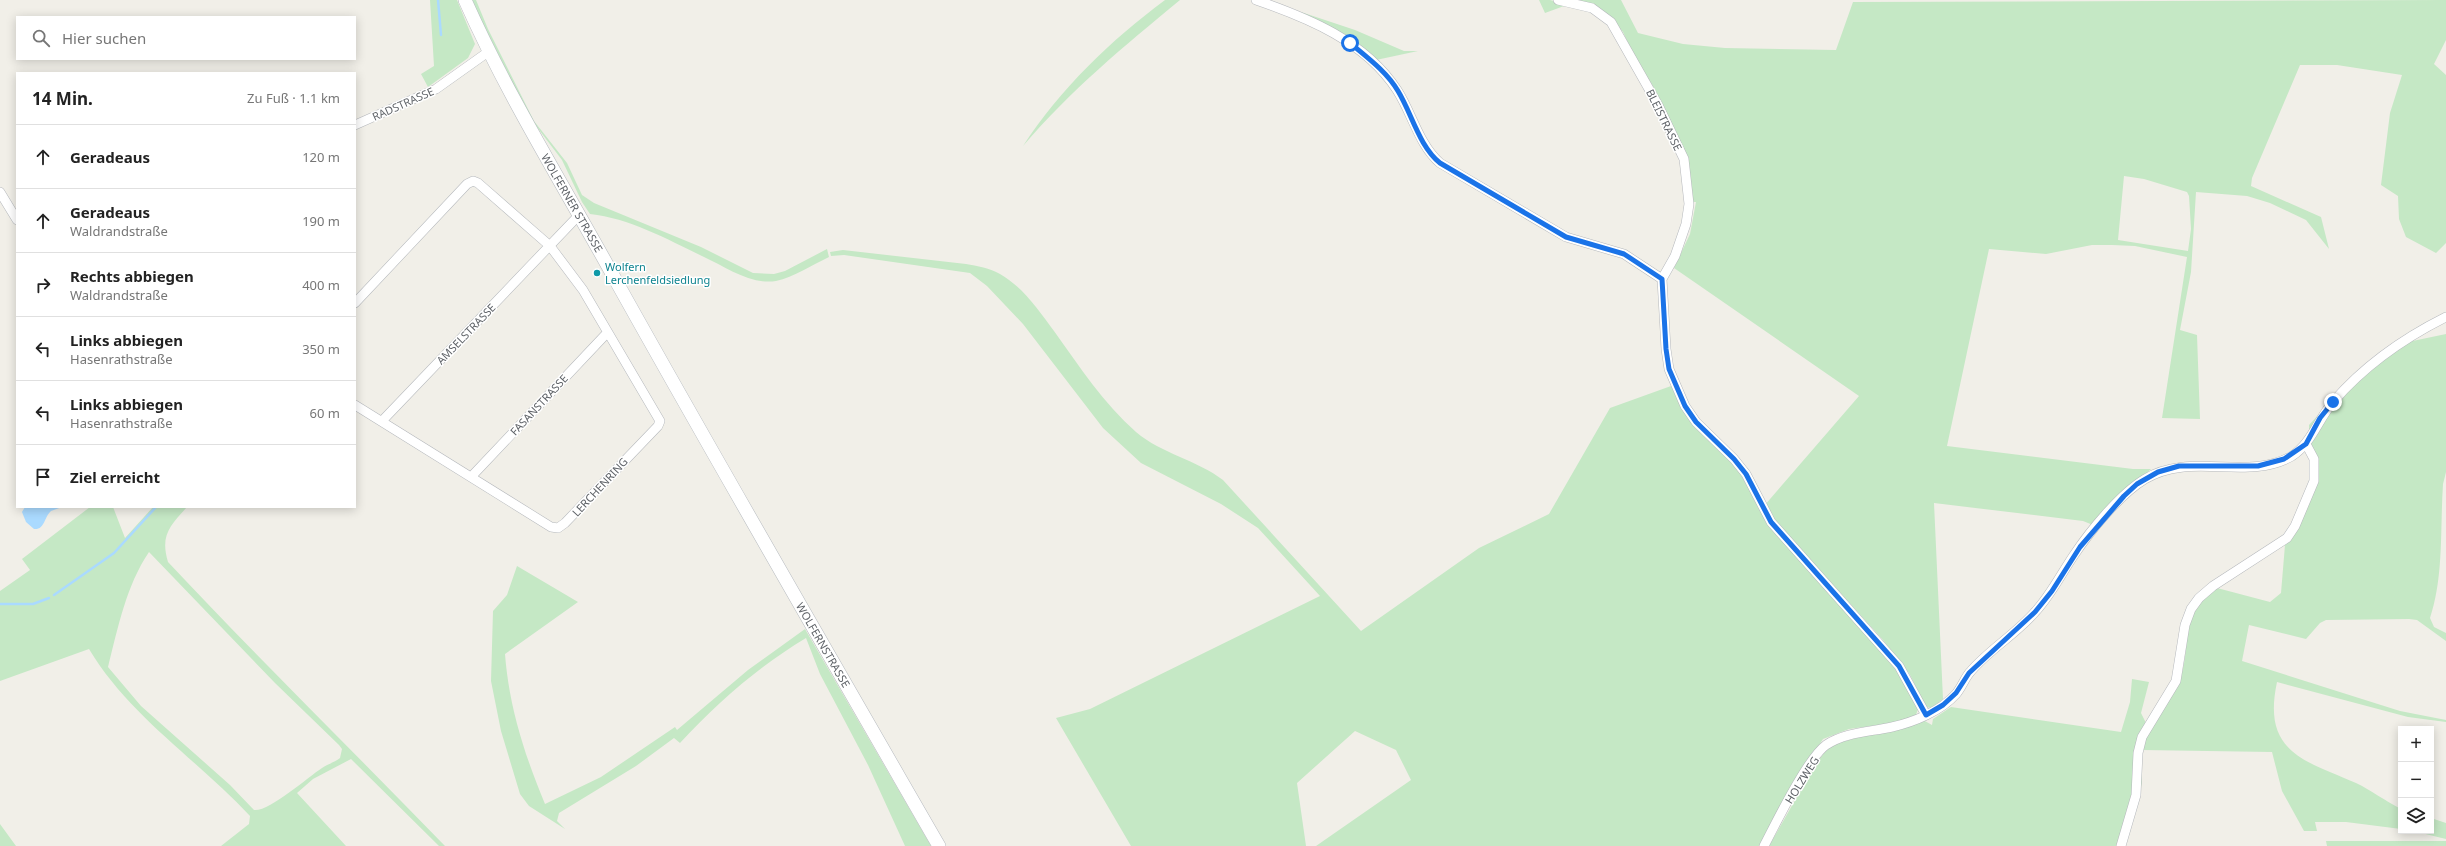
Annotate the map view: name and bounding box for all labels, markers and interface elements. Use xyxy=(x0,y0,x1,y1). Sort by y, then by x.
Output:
search box xyxy=(16,16,356,60)
icon: search xyxy=(30,27,52,49)
text: Hier suchen xyxy=(62,28,146,48)
route start xyxy=(1341,34,1359,52)
street label: RADSTRASSE xyxy=(370,83,436,124)
street label: BLEISTRASSE xyxy=(1643,86,1686,153)
text: 14 Min. xyxy=(32,87,93,110)
text: Zu Fuß · 1.1 km xyxy=(247,89,340,107)
icon: ahead xyxy=(32,146,54,168)
text: Geradeaus xyxy=(70,147,150,167)
text: 120 m xyxy=(302,148,340,166)
street label: WOLFERNER STRASSE xyxy=(538,151,607,255)
text: Geradeaus xyxy=(70,202,150,222)
icon: ahead xyxy=(32,210,54,232)
text: 190 m xyxy=(302,212,340,230)
text: Waldrandstraße xyxy=(70,222,168,240)
place label: Wolfern Lerchenfeldsiedlung xyxy=(605,259,710,287)
text: Rechts abbiegen xyxy=(70,266,194,286)
marker: Wolfern Lerchenfeldsiedlung xyxy=(592,268,602,278)
icon: right xyxy=(32,274,54,296)
text: 400 m xyxy=(302,276,340,294)
text: Waldrandstraße xyxy=(70,286,168,304)
street label: AMSELSTRASSE xyxy=(433,300,499,367)
text: Links abbiegen xyxy=(70,330,183,350)
icon: left xyxy=(32,338,54,360)
text: 350 m xyxy=(302,340,340,358)
text: Hasenrathstraße xyxy=(70,350,173,368)
street label: FASANSTRASSE xyxy=(506,371,571,438)
route end xyxy=(2324,393,2342,411)
text: Links abbiegen xyxy=(70,394,183,414)
icon: left xyxy=(32,402,54,424)
text: 60 m xyxy=(310,404,340,422)
text: Hasenrathstraße xyxy=(70,414,173,432)
street label: LERCHENRING xyxy=(568,454,631,519)
icon: arrive xyxy=(32,466,54,488)
text: Ziel erreicht xyxy=(70,467,160,487)
street label: WOLFERNSTRASSE xyxy=(793,600,854,690)
map controls xyxy=(2398,726,2434,834)
button: + xyxy=(2398,726,2434,762)
street label: HOLZWEG xyxy=(1781,753,1822,806)
button: − xyxy=(2398,762,2434,798)
button: layers xyxy=(2398,798,2434,834)

